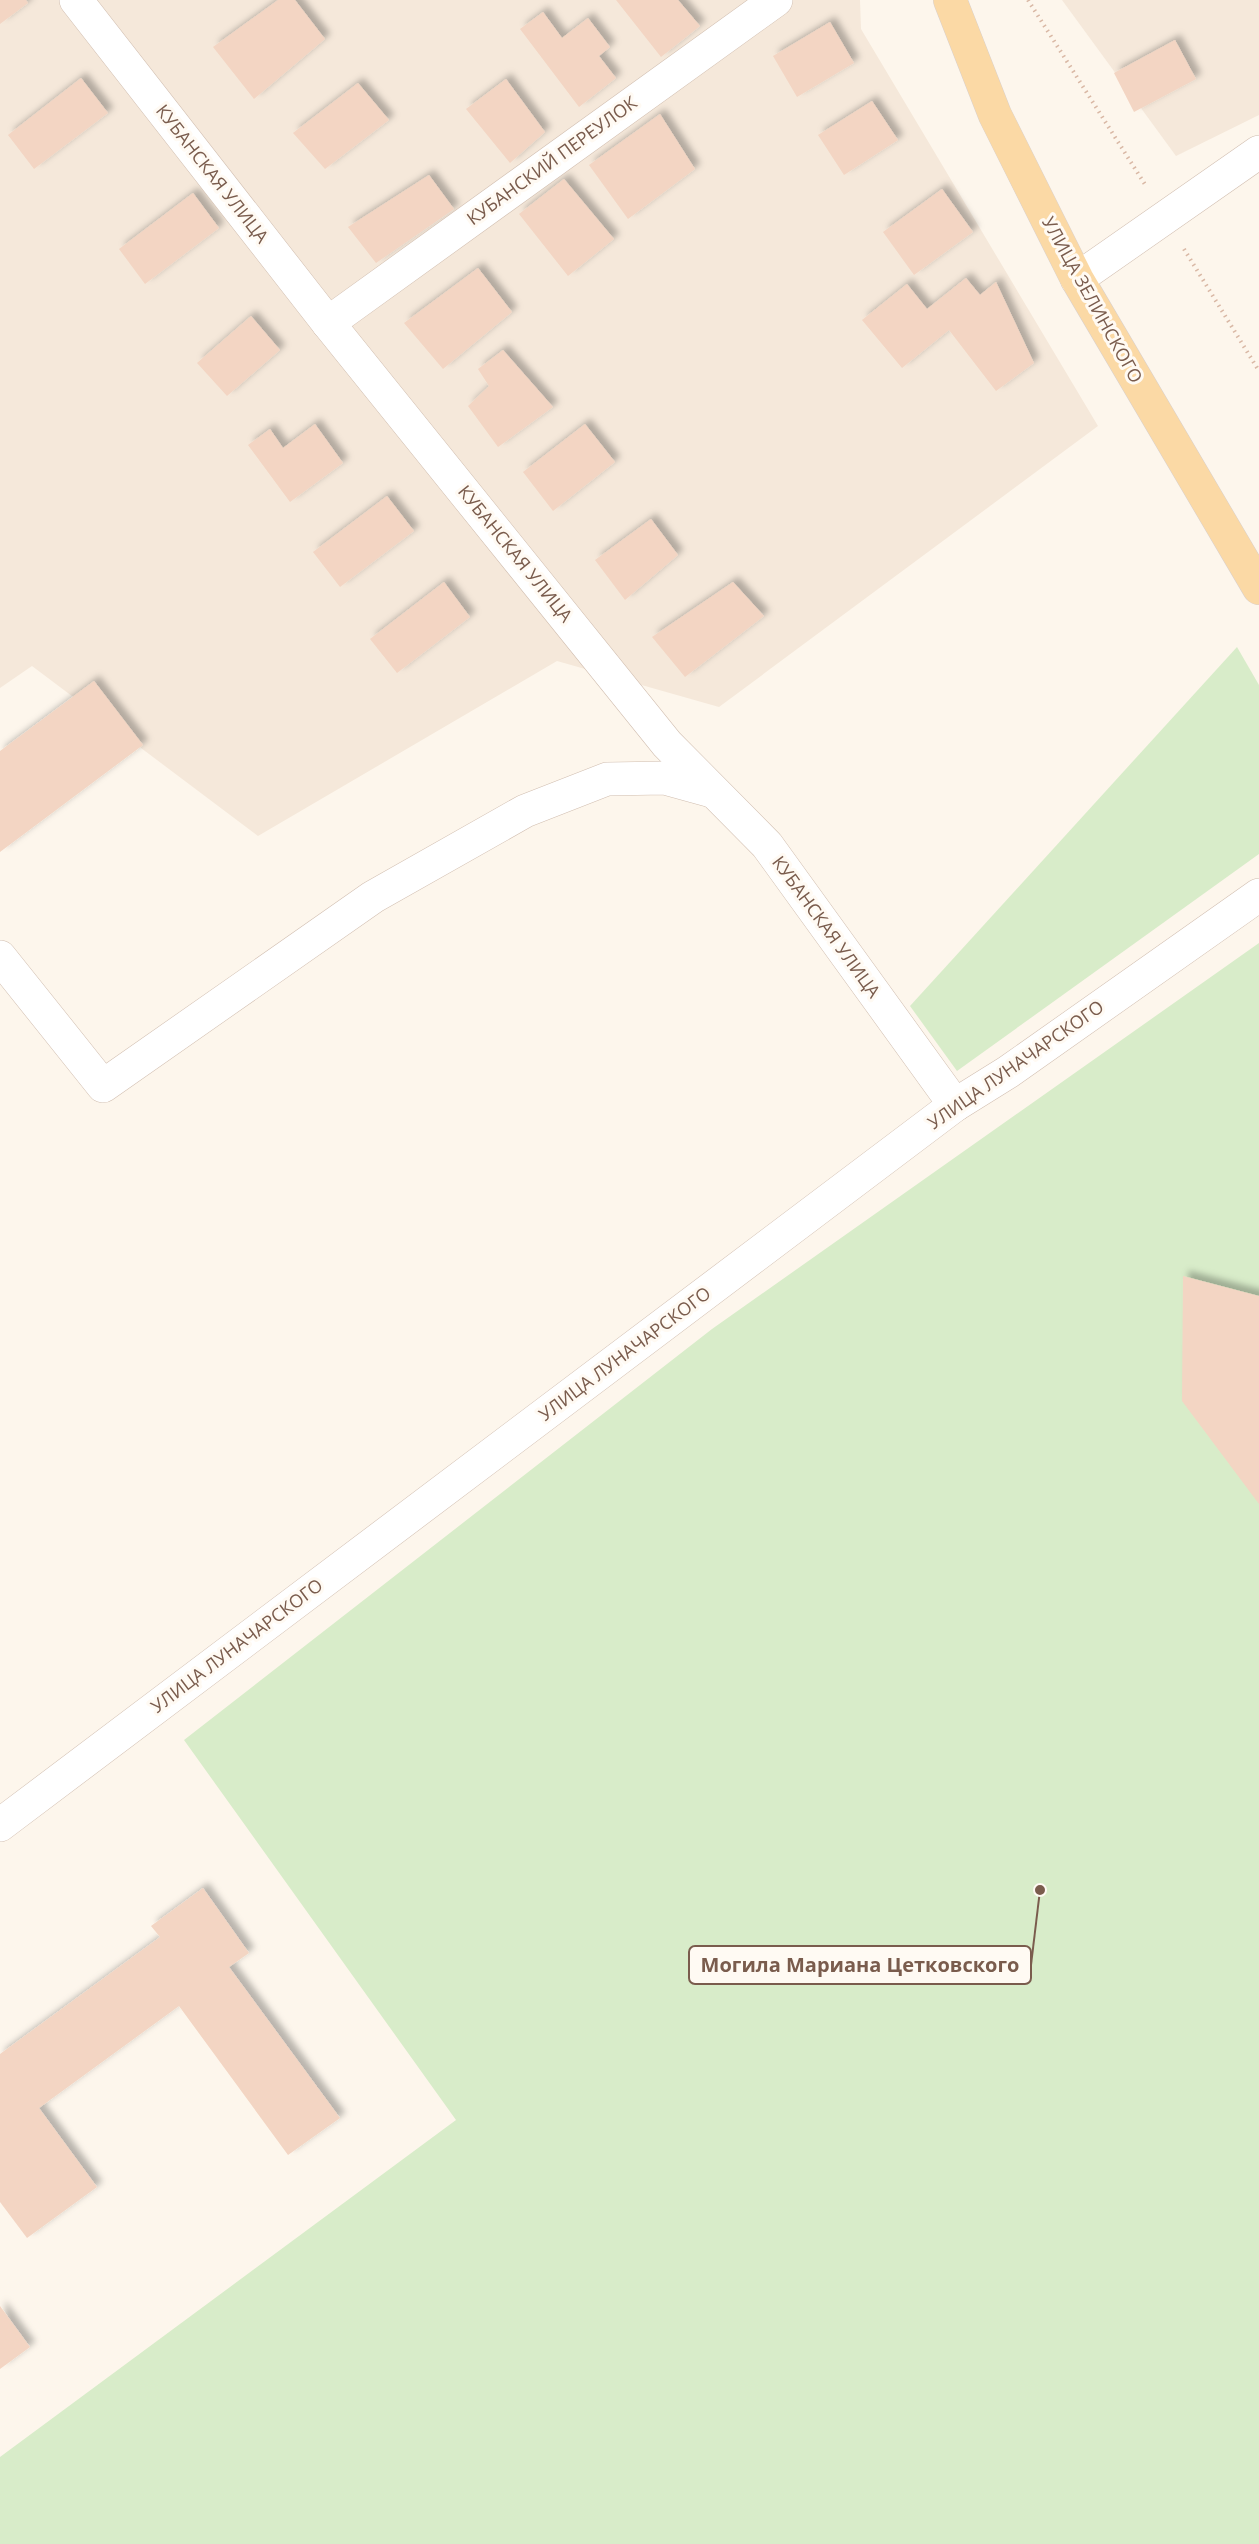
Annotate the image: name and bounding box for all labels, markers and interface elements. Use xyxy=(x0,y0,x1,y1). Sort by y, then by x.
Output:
street label: КУБАНСКИЙ ПЕРЕУЛОК xyxy=(462,90,641,230)
street label: КУБАНСКАЯ УЛИЦА xyxy=(151,99,275,248)
street label: УЛИЦА ЗЕЛИНСКОГО xyxy=(1037,212,1149,387)
street label: КУБАНСКАЯ УЛИЦА xyxy=(453,480,579,627)
street label: КУБАНСКАЯ УЛИЦА xyxy=(767,851,887,1003)
street label: УЛИЦА ЛУНАЧАРСКОГО xyxy=(923,994,1108,1134)
street label: УЛИЦА ЛУНАЧАРСКОГО xyxy=(533,1281,715,1426)
street label: УЛИЦА ЛУНАЧАРСКОГО xyxy=(145,1573,327,1718)
callout: Могила Мариана Цетковского xyxy=(689,1946,1031,1984)
text: Могила Мариана Цетковского xyxy=(701,1951,1019,1978)

